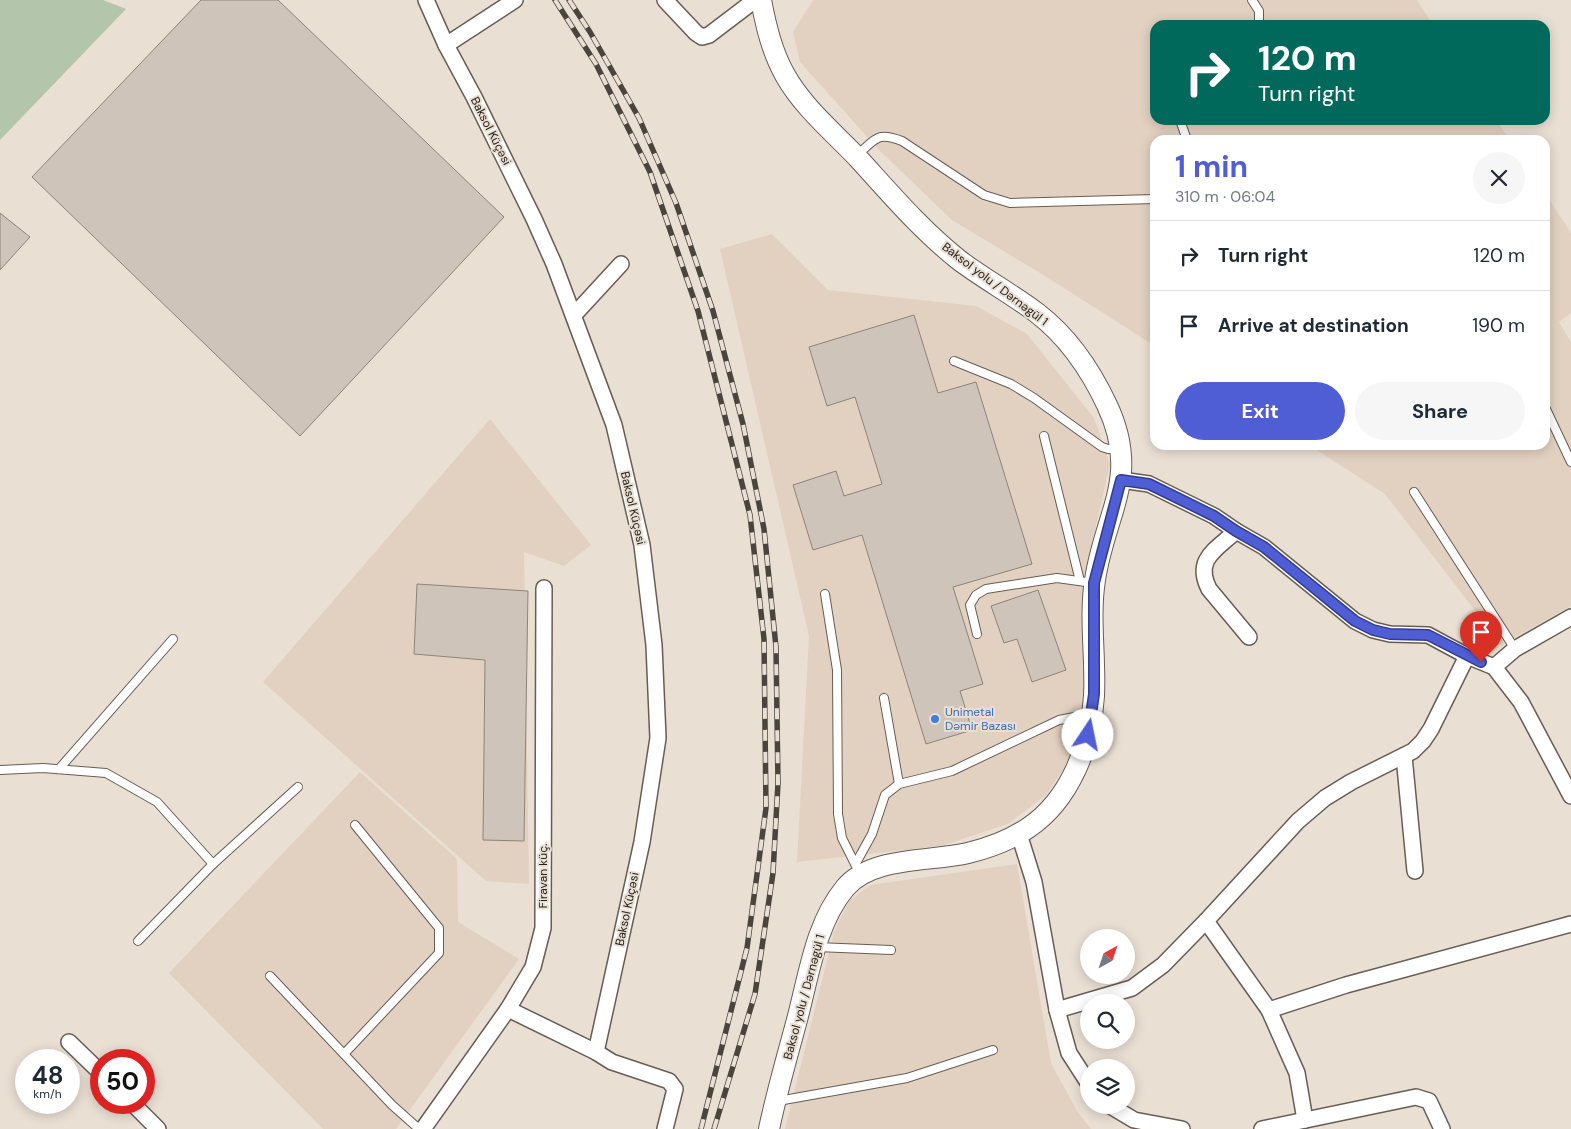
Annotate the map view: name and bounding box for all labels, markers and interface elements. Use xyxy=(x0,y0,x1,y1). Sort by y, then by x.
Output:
text: 120 m xyxy=(1258,35,1357,81)
icon: right xyxy=(1175,40,1240,105)
text: Turn right xyxy=(1258,79,1355,108)
street label: Baksol Küçəsi xyxy=(467,94,515,168)
text: 1 min xyxy=(1175,147,1248,186)
button: close xyxy=(1473,152,1525,204)
text: 310 m · 06:04 xyxy=(1175,186,1275,207)
street label: Baksol yolu / Dərnəgül 1 xyxy=(939,239,1051,329)
icon: right xyxy=(1175,242,1203,270)
text: Turn right xyxy=(1218,243,1308,268)
text: 120 m xyxy=(1473,243,1525,268)
icon: arrive xyxy=(1175,312,1203,340)
text: Arrive at destination xyxy=(1218,313,1409,338)
text: 190 m xyxy=(1472,313,1525,338)
button: Exit xyxy=(1175,382,1345,440)
button: Share xyxy=(1355,382,1525,440)
street label: Baksol Küçəsi xyxy=(617,470,649,546)
pin xyxy=(1460,611,1502,662)
icon: arrive xyxy=(1467,618,1495,646)
place label: Unimetal Dəmir Bazası xyxy=(945,704,1016,734)
position arrow xyxy=(1061,708,1113,760)
marker: Unimetal Dəmir Bazası xyxy=(929,713,941,725)
street label: Firavan küç. xyxy=(535,844,551,908)
street label: Baksol Küçəsi xyxy=(611,871,643,947)
north arrow xyxy=(1080,929,1135,984)
map controls xyxy=(1080,929,1135,1114)
street label: Baksol yolu / Dərnəgül 1 xyxy=(780,933,828,1061)
button: search xyxy=(1080,994,1135,1049)
speed limit sign: 50 xyxy=(90,1049,155,1114)
text: 48 xyxy=(31,1059,64,1092)
button: layers xyxy=(1080,1059,1135,1114)
text: km/h xyxy=(33,1086,62,1102)

